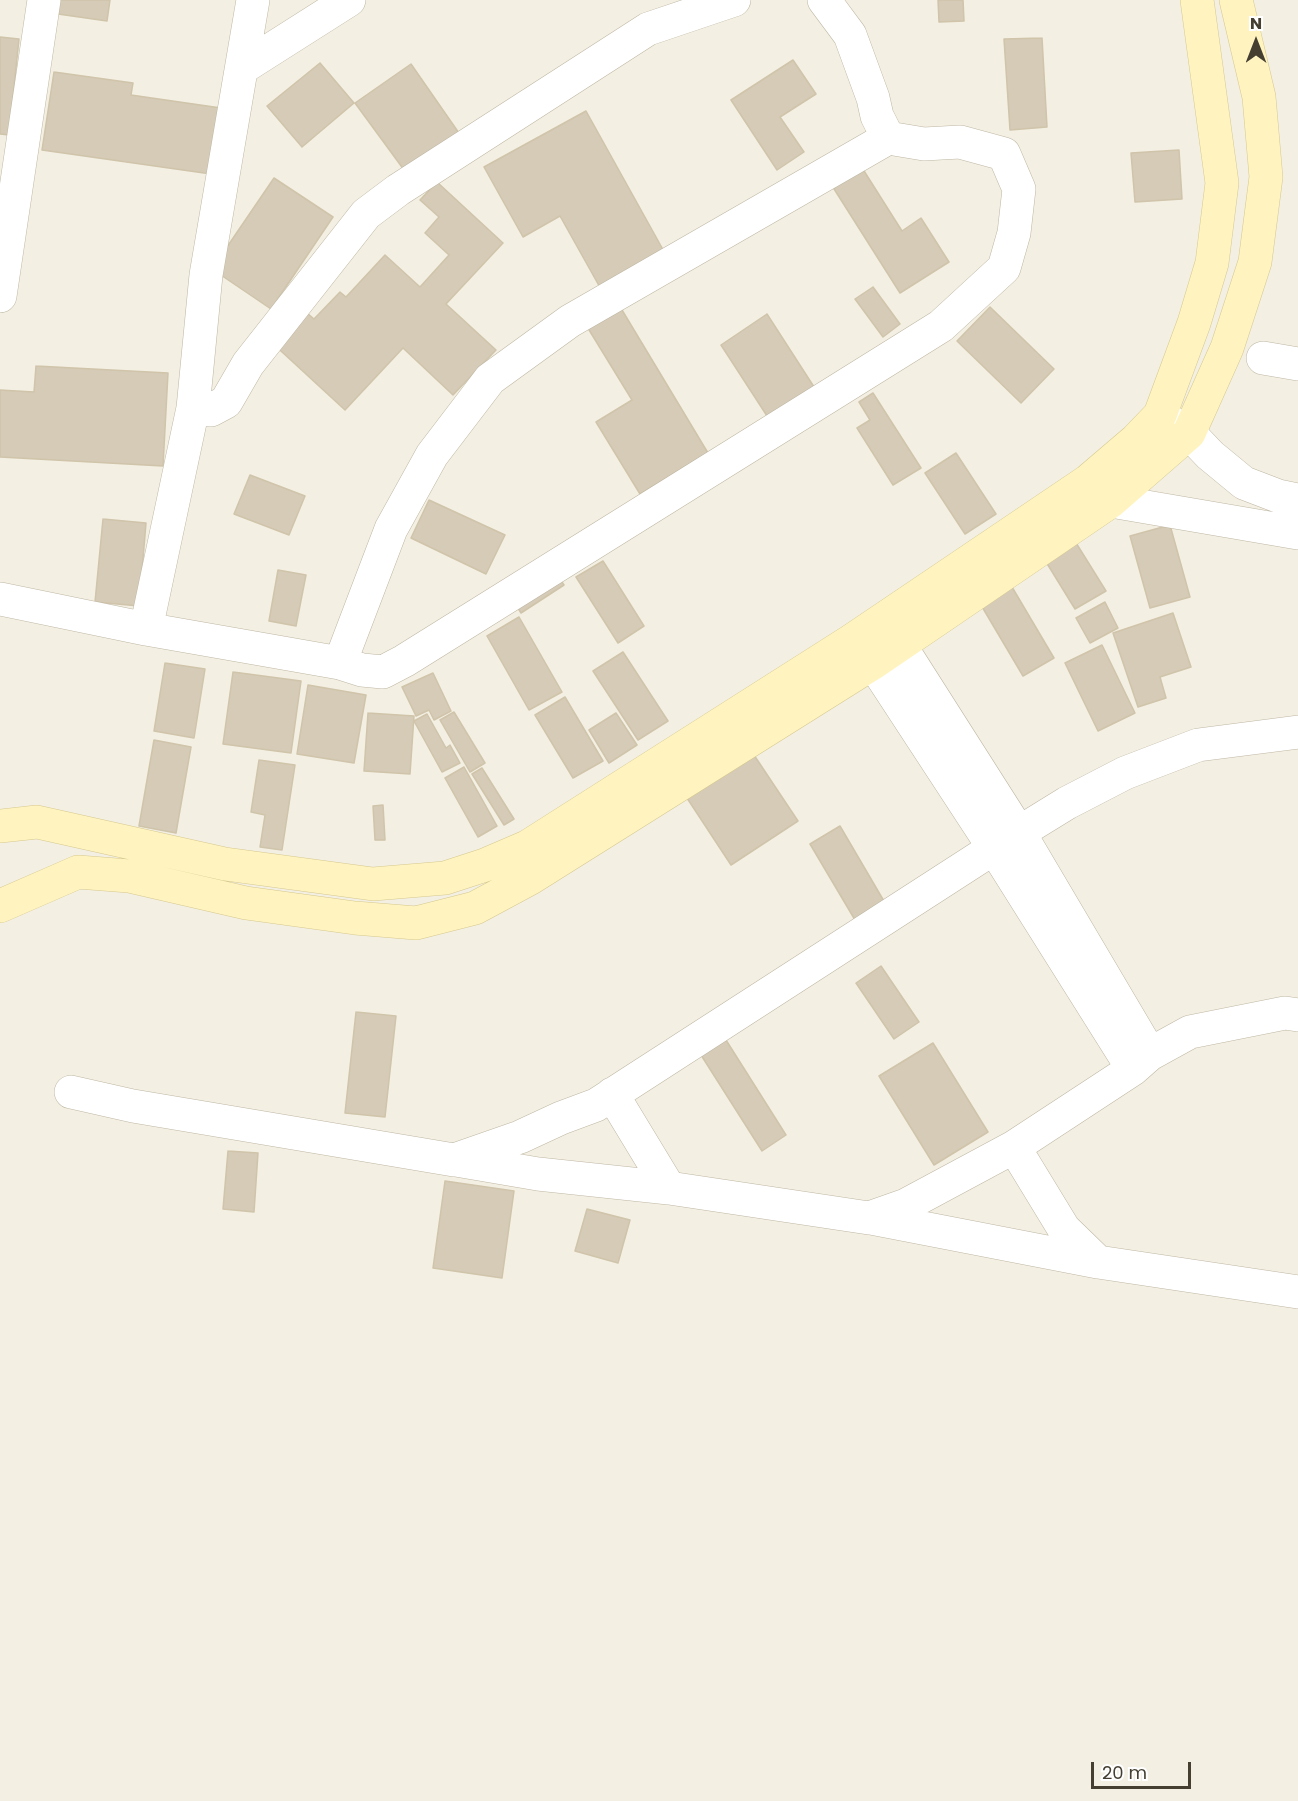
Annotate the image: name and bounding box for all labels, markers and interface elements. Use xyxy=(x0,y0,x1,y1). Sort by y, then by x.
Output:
north arrow xyxy=(1226,12,1286,72)
text: N xyxy=(1250,12,1262,35)
scale bar xyxy=(1094,1750,1194,1788)
text: 20 m xyxy=(1102,1760,1147,1785)

